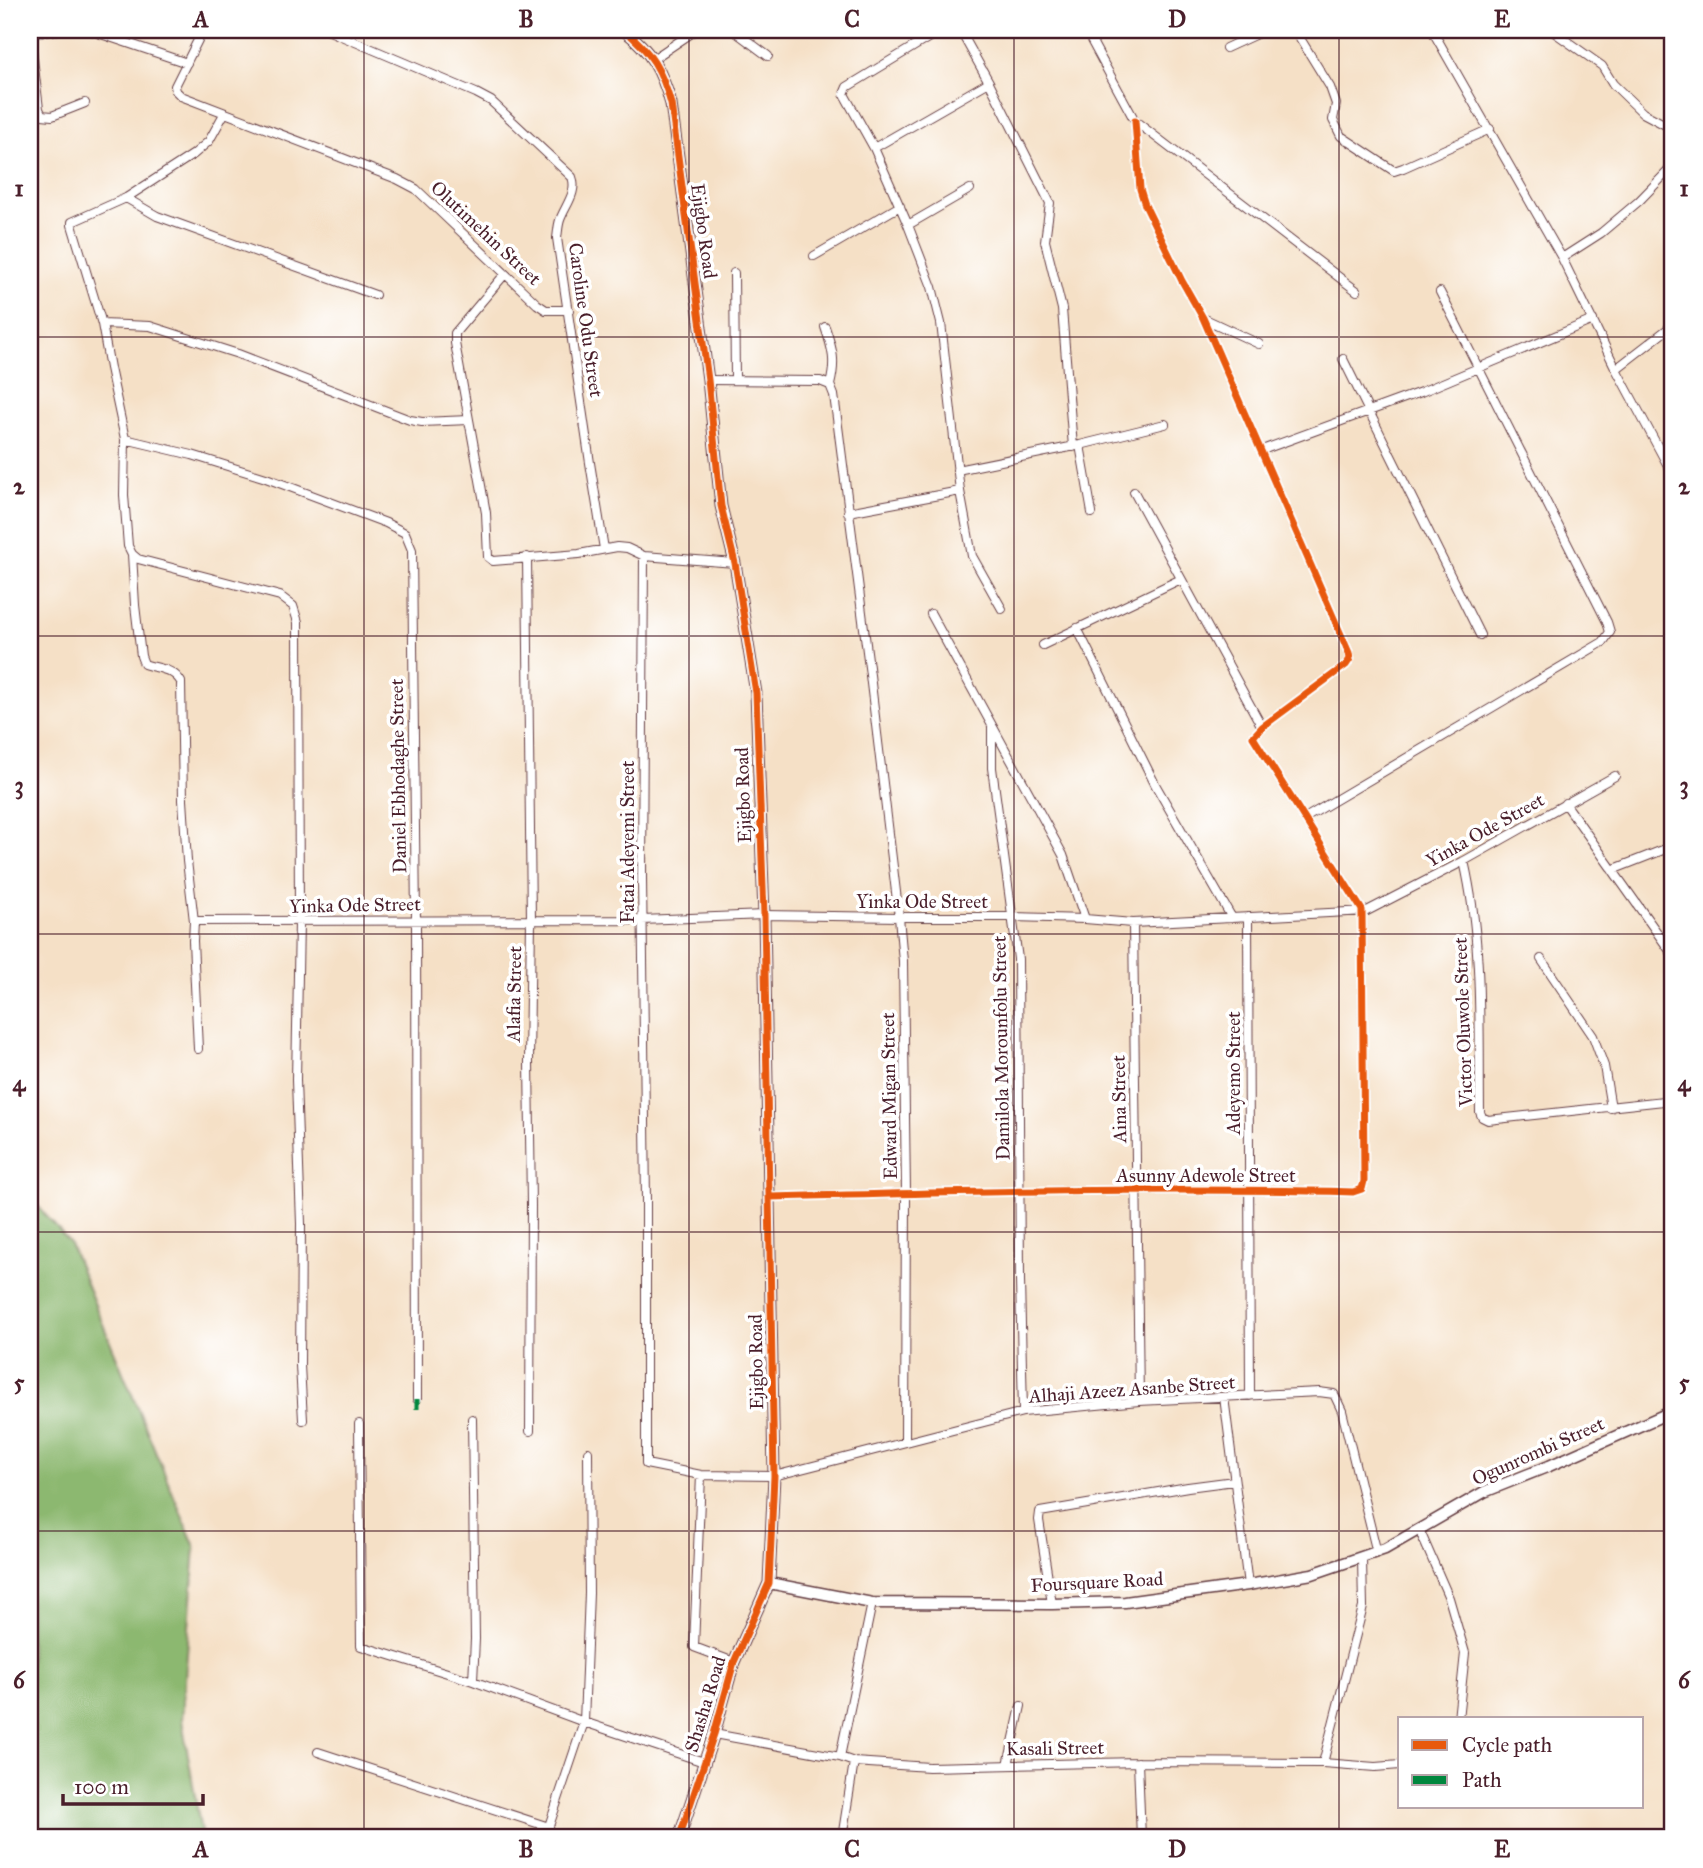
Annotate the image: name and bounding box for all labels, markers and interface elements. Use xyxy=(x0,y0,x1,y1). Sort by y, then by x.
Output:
text: A xyxy=(191,5,209,33)
text: B xyxy=(518,5,534,33)
text: C xyxy=(844,5,860,33)
text: D xyxy=(1168,5,1186,33)
text: E xyxy=(1494,5,1511,33)
text: 1 xyxy=(14,174,24,202)
text: 1 xyxy=(1679,174,1689,202)
street label: Olutimehin Street xyxy=(426,176,546,290)
street label: Ejigbo Road xyxy=(685,182,722,281)
street label: Caroline Odu Street xyxy=(564,241,608,399)
text: 2 xyxy=(13,472,25,500)
text: 2 xyxy=(1678,472,1690,500)
street label: Daniel Ebhodaghe Street xyxy=(385,678,412,874)
street label: Ejigbo Road xyxy=(730,746,757,843)
street label: Fatai Adeyemi Street xyxy=(616,760,639,924)
text: 3 xyxy=(14,771,24,800)
text: 3 xyxy=(1679,771,1689,800)
street label: Yinka Ode Street xyxy=(1422,788,1548,872)
street label: Yinka Ode Street xyxy=(856,890,988,913)
street label: Yinka Ode Street xyxy=(289,892,421,918)
street label: Damilola Morounfolu Street xyxy=(988,935,1014,1161)
street label: Victor Oluwole Street xyxy=(1449,936,1477,1108)
street label: Alafia Street xyxy=(502,945,526,1043)
street label: Adeyemo Street xyxy=(1222,1011,1245,1136)
street label: Edward Migan Street xyxy=(876,1012,903,1180)
street label: Aina Street xyxy=(1107,1055,1131,1144)
text: 4 xyxy=(13,1069,27,1097)
text: 4 xyxy=(1678,1069,1692,1097)
street label: Asunny Adewole Street xyxy=(1115,1164,1296,1187)
street label: Ejigbo Road xyxy=(744,1313,769,1410)
text: 5 xyxy=(14,1368,25,1396)
text: 5 xyxy=(1679,1368,1690,1396)
street label: Alhaji Azeez Asanbe Street xyxy=(1027,1370,1236,1408)
street label: Ogunrombi Street xyxy=(1468,1411,1608,1491)
street label: Foursquare Road xyxy=(1030,1567,1164,1598)
street label: Shasha Road xyxy=(679,1653,731,1755)
text: 6 xyxy=(13,1666,26,1694)
text: 6 xyxy=(1678,1666,1691,1694)
legend xyxy=(1398,1717,1644,1808)
text: Cycle path xyxy=(1462,1732,1553,1758)
street label: Kasali Street xyxy=(1006,1736,1105,1760)
scale bar xyxy=(63,1763,203,1807)
text: Path xyxy=(1462,1767,1502,1793)
text: 100 m xyxy=(74,1774,129,1800)
text: A xyxy=(191,1835,209,1863)
text: B xyxy=(518,1835,534,1863)
text: C xyxy=(844,1835,860,1863)
text: D xyxy=(1168,1835,1186,1863)
text: E xyxy=(1494,1835,1511,1863)

